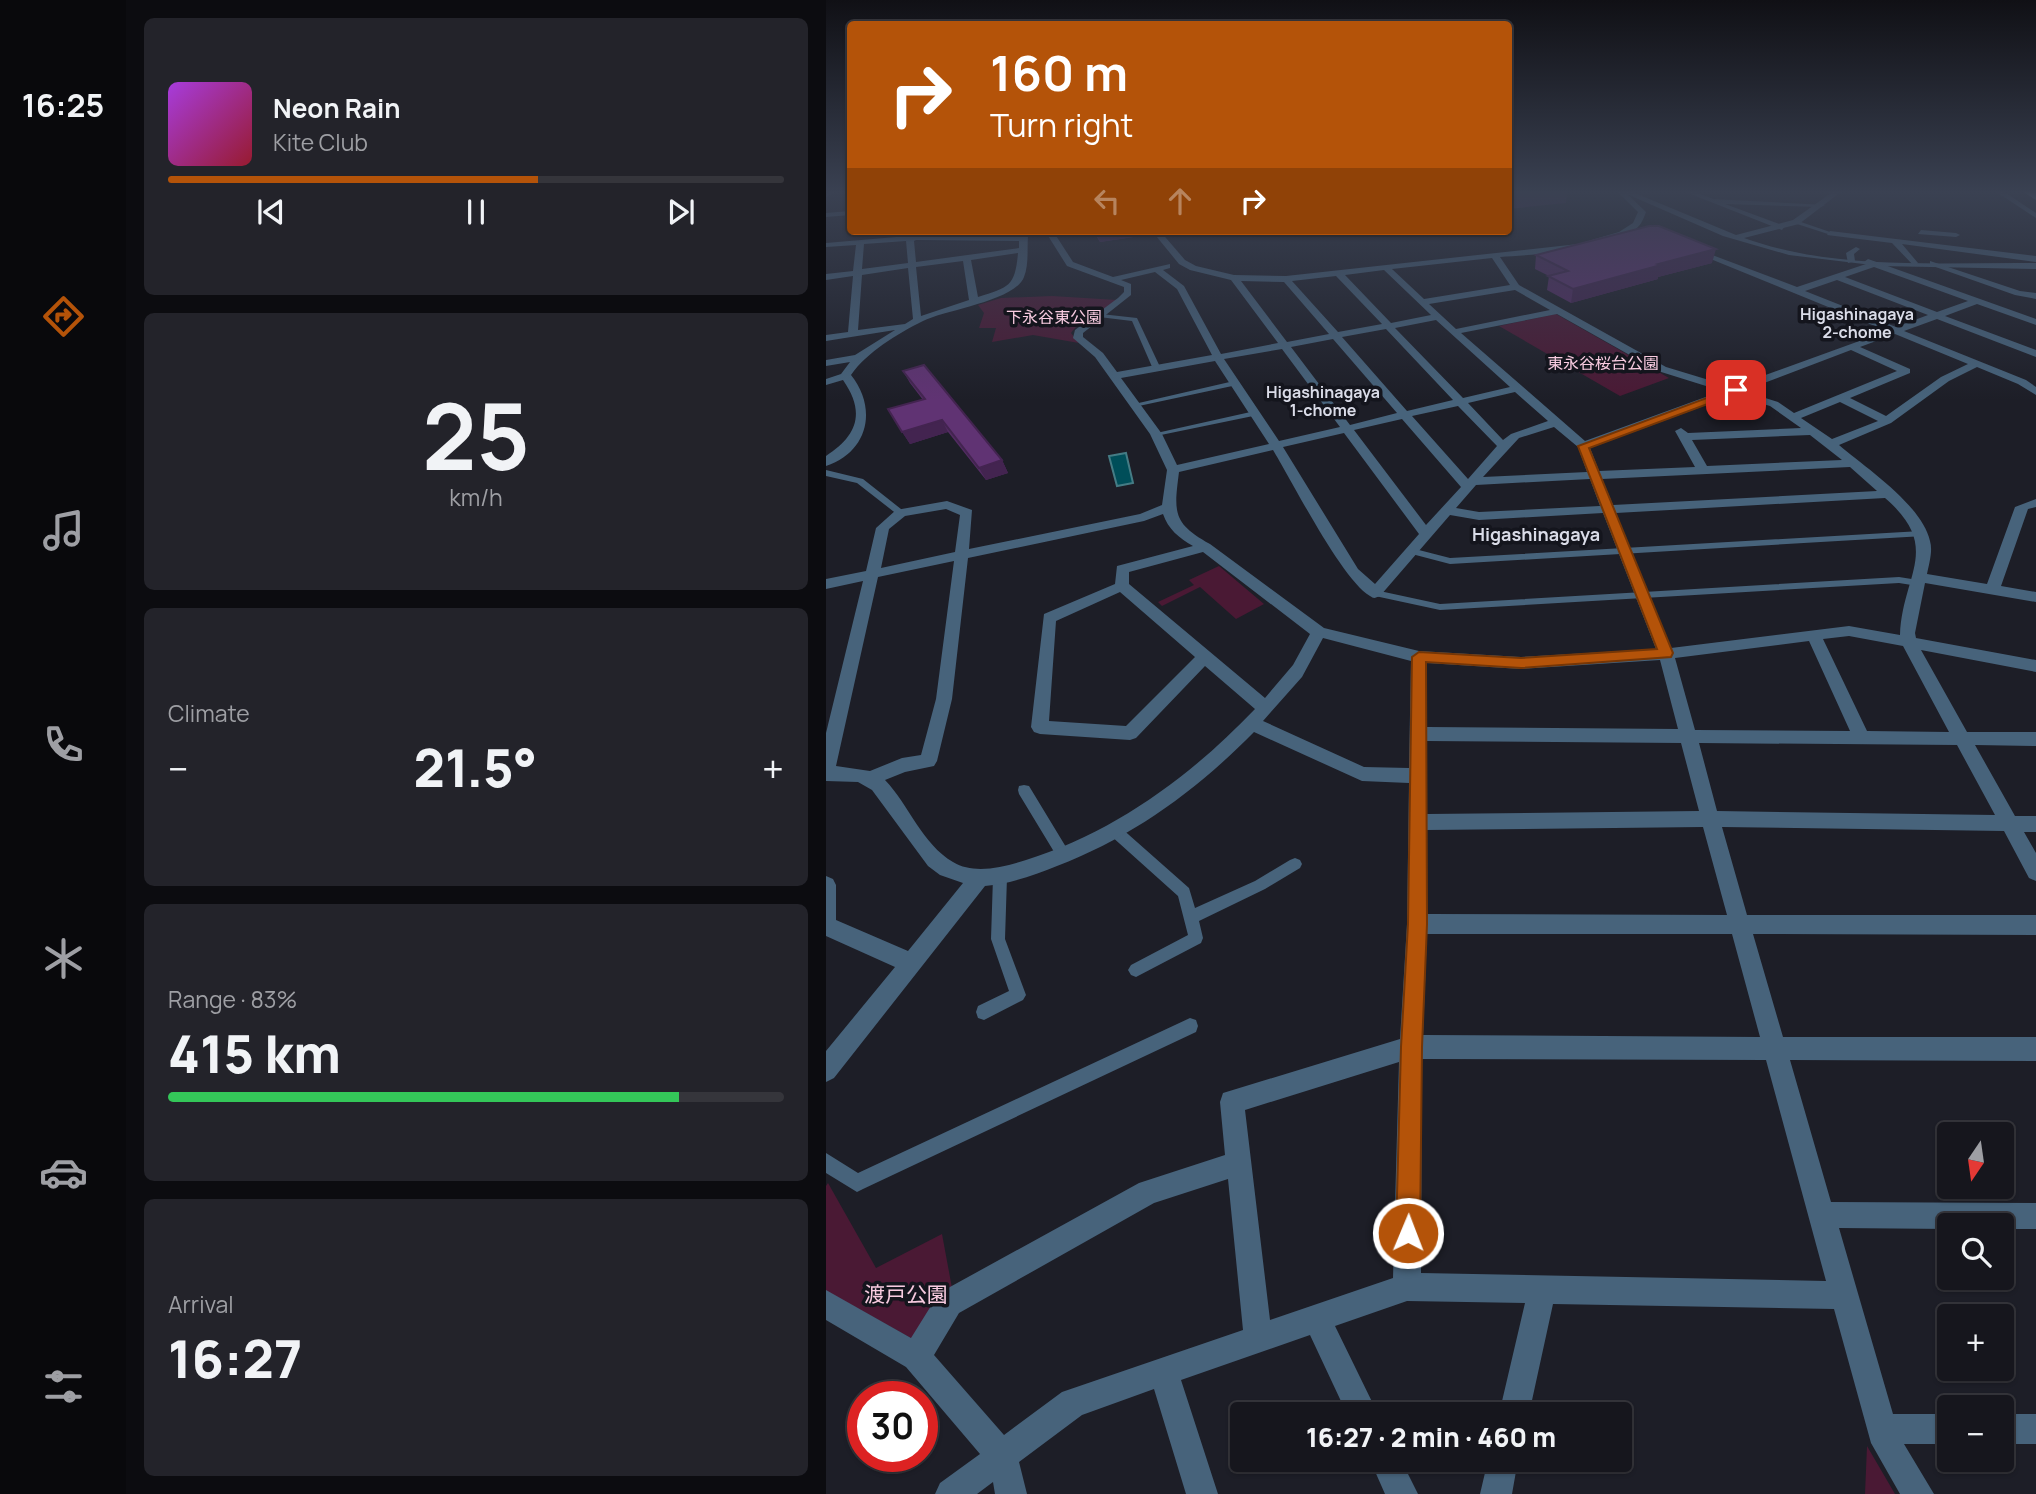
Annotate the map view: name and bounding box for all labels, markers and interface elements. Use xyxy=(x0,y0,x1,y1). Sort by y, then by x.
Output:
text: 160 m xyxy=(990,39,1128,106)
icon: right xyxy=(875,49,966,140)
text: 16:25 xyxy=(22,83,104,127)
text: Neon Rain xyxy=(273,90,401,126)
text: Turn right xyxy=(990,103,1133,147)
text: Kite Club xyxy=(273,126,368,158)
icon: left xyxy=(1088,182,1126,220)
icon: ahead xyxy=(1161,182,1199,220)
icon: right xyxy=(1234,182,1272,220)
icon: previous xyxy=(252,193,290,231)
icon: pause xyxy=(457,193,495,231)
icon: next xyxy=(662,193,700,231)
icon: directions xyxy=(39,292,88,341)
district label: Higashinagaya 2-chome xyxy=(1800,303,1914,343)
park label: 下永谷東公園 xyxy=(1006,306,1102,328)
park label: 東永谷桜台公園 xyxy=(1547,352,1659,374)
pin xyxy=(1706,360,1766,420)
icon: arrive xyxy=(1717,371,1755,409)
text: 25 xyxy=(422,373,530,497)
district label: Higashinagaya 1-chome xyxy=(1266,381,1380,421)
text: km/h xyxy=(449,481,503,513)
icon: music xyxy=(39,506,88,555)
district label: Higashinagaya xyxy=(1472,522,1600,546)
text: Climate xyxy=(168,697,250,729)
icon: phone xyxy=(39,720,88,769)
text: 21.5° xyxy=(414,732,537,803)
text: − xyxy=(168,742,189,794)
text: + xyxy=(762,742,784,794)
icon: climate xyxy=(39,934,88,983)
text: Range · 83% xyxy=(168,983,297,1015)
text: 415 km xyxy=(168,1018,341,1089)
north arrow xyxy=(1937,1122,2014,1199)
map controls xyxy=(1937,1122,2014,1472)
icon: car xyxy=(39,1148,88,1197)
position arrow xyxy=(1371,1196,1445,1270)
button: search xyxy=(1937,1213,2014,1290)
park label: 渡戸公園 xyxy=(864,1280,948,1308)
text: Arrival xyxy=(168,1288,234,1320)
button: + xyxy=(1937,1304,2014,1381)
text: 16:27 xyxy=(168,1323,302,1394)
icon: filters xyxy=(39,1362,88,1411)
speed limit sign: 30 xyxy=(847,1381,938,1472)
button: − xyxy=(1937,1395,2014,1472)
text: 16:27 · 2 min · 460 m xyxy=(1306,1419,1556,1455)

